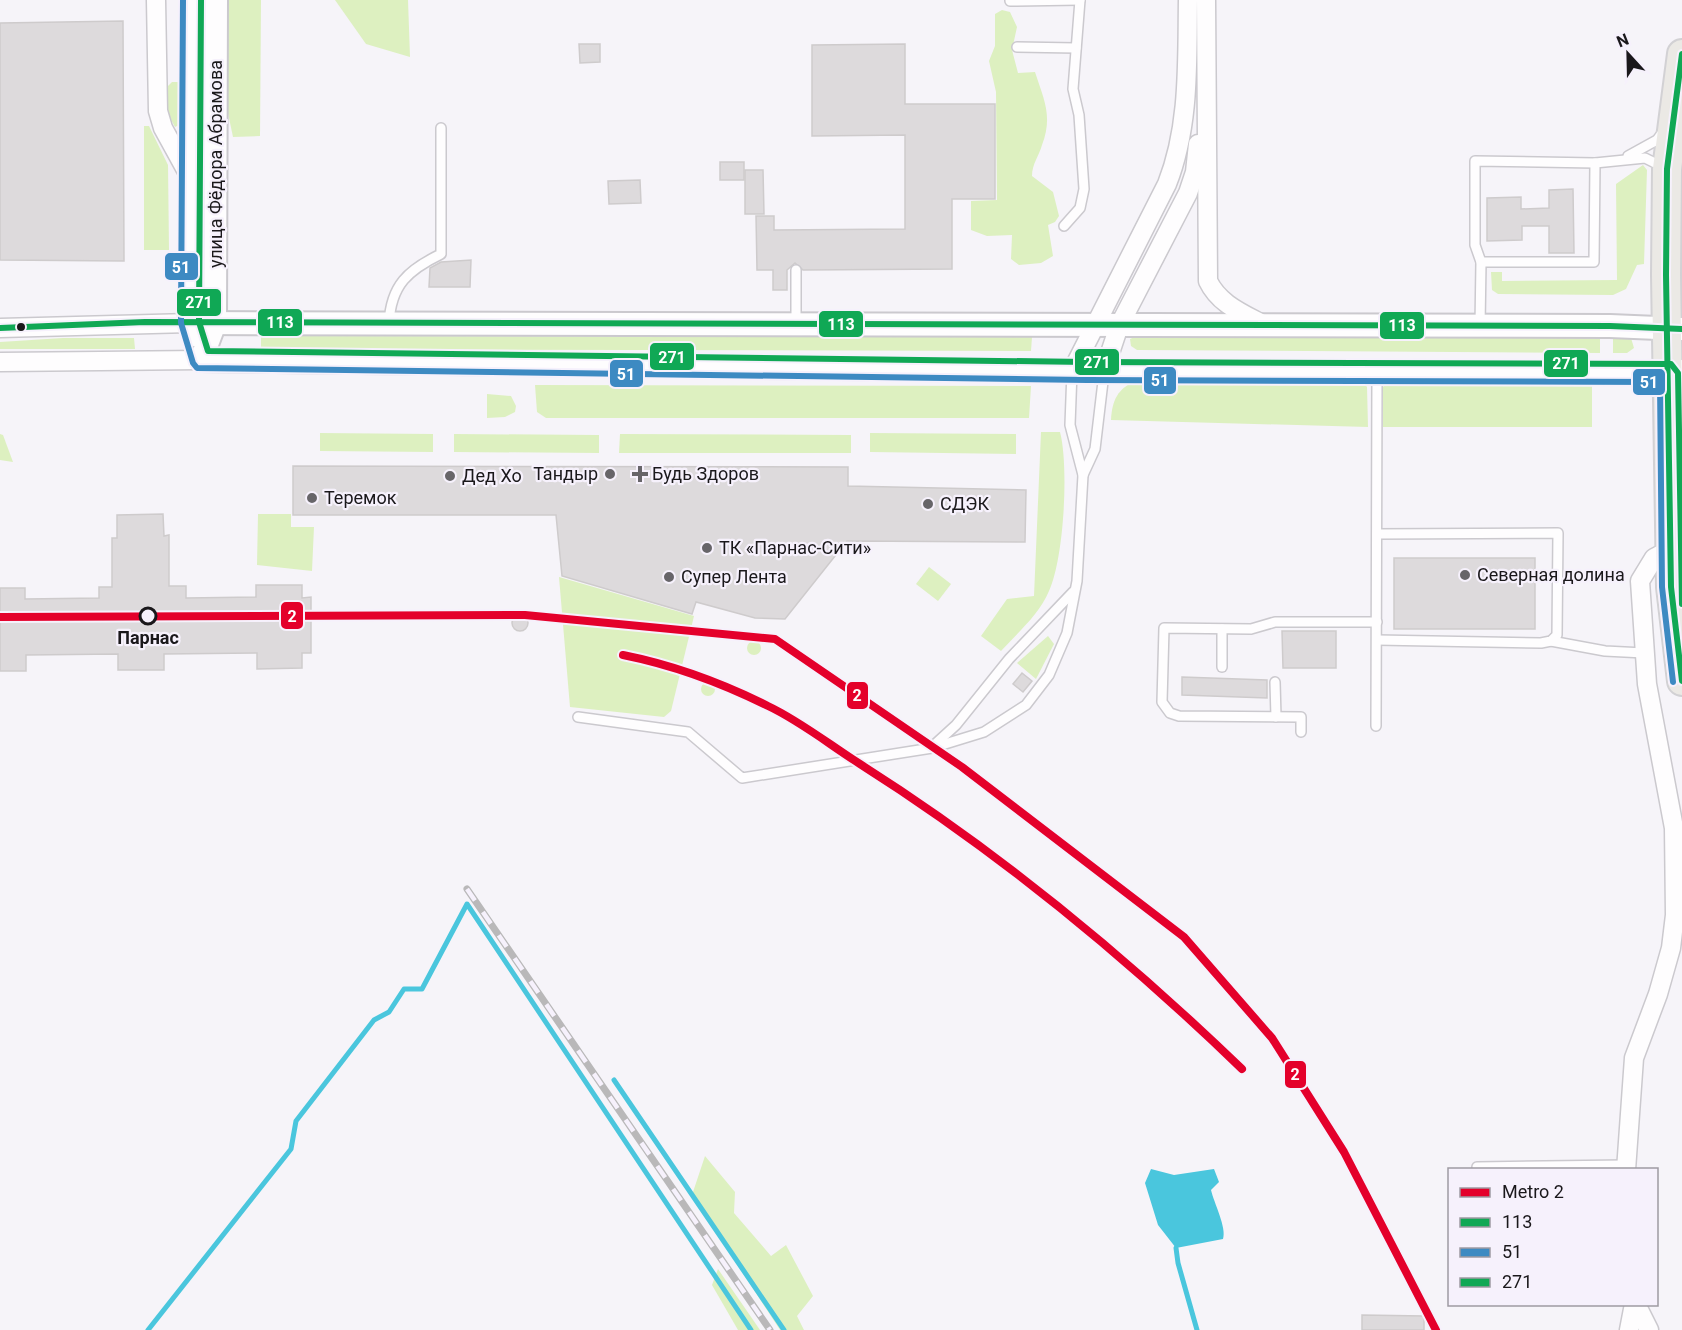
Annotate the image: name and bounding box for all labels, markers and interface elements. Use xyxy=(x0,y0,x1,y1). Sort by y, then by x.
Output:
north arrow xyxy=(1598,24,1658,84)
text: N xyxy=(1614,30,1631,51)
street label: улица Фёдора Абрамова xyxy=(205,60,226,268)
line badge: 51 xyxy=(164,252,199,281)
text: 51 xyxy=(172,258,190,277)
line badge: 271 xyxy=(176,288,222,317)
text: 271 xyxy=(185,293,213,312)
line badge: 113 xyxy=(257,308,303,337)
line badge: 113 xyxy=(818,310,864,338)
line badge: 113 xyxy=(1379,311,1425,340)
text: 113 xyxy=(266,313,294,332)
text: 113 xyxy=(827,315,855,334)
text: 113 xyxy=(1388,316,1416,335)
unlabelled marker xyxy=(15,321,27,333)
line badge: 271 xyxy=(649,342,695,371)
text: 271 xyxy=(658,348,686,367)
line badge: 271 xyxy=(1074,348,1120,376)
line badge: 271 xyxy=(1543,349,1589,378)
text: 271 xyxy=(1083,353,1111,372)
text: 271 xyxy=(1552,354,1580,373)
line badge: 51 xyxy=(609,359,644,388)
text: 51 xyxy=(617,365,635,384)
line badge: 51 xyxy=(1143,366,1177,395)
line badge: 51 xyxy=(1632,368,1666,396)
text: 51 xyxy=(1151,371,1169,390)
text: 51 xyxy=(1640,373,1658,392)
place label: Тандыр xyxy=(533,463,598,484)
place label: Будь Здоров xyxy=(652,463,759,484)
place label: Дед Хо xyxy=(462,465,522,486)
marker: Тандыр xyxy=(603,467,617,481)
marker: Будь Здоров xyxy=(633,467,647,481)
marker: Дед Хо xyxy=(443,469,457,483)
place label: Теремок xyxy=(324,487,397,508)
marker: Теремок xyxy=(305,491,319,505)
place label: СДЭК xyxy=(940,493,989,514)
marker: СДЭК xyxy=(921,497,935,511)
place label: ТК «Парнас-Сити» xyxy=(719,537,871,558)
marker: ТК «Парнас-Сити» xyxy=(700,541,714,555)
place label: Северная долина xyxy=(1477,564,1625,585)
place label: Супер Лента xyxy=(681,566,787,587)
marker: Северная долина xyxy=(1458,568,1472,582)
marker: Супер Лента xyxy=(662,570,676,584)
line badge: 2 xyxy=(280,601,304,630)
marker: Парнас xyxy=(139,607,157,625)
text: 2 xyxy=(287,607,297,626)
place label: Парнас xyxy=(117,627,179,648)
line badge: 2 xyxy=(846,681,869,710)
text: 2 xyxy=(852,686,862,705)
line badge: 2 xyxy=(1284,1060,1307,1089)
text: 2 xyxy=(1290,1065,1300,1084)
legend xyxy=(1448,1168,1658,1306)
text: Metro 2 xyxy=(1502,1181,1564,1202)
text: 113 xyxy=(1502,1211,1532,1232)
text: 51 xyxy=(1502,1241,1522,1262)
text: 271 xyxy=(1502,1271,1532,1292)

